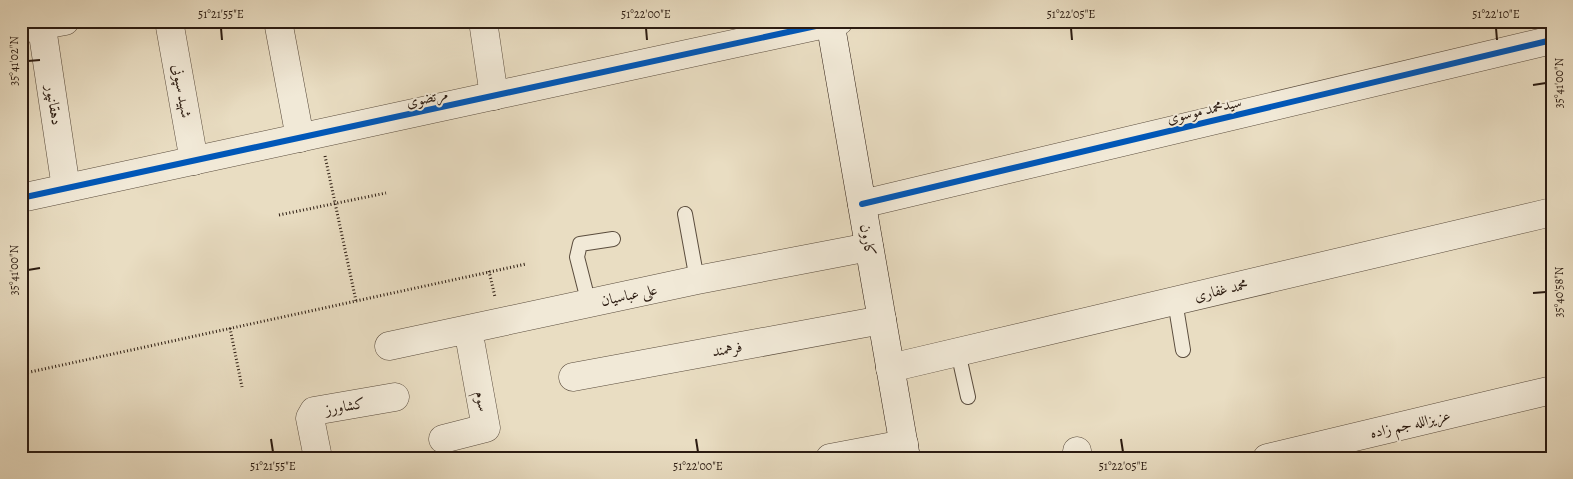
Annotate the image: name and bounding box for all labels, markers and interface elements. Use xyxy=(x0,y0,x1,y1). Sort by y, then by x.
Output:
text: 51°21'55"E xyxy=(198,6,244,22)
text: 51°22'00"E xyxy=(621,6,671,22)
text: 51°22'05"E xyxy=(1047,6,1095,22)
text: 51°22'10"E xyxy=(1472,6,1520,22)
text: 35°41'02"N xyxy=(6,36,22,86)
text: 35°41'00"N xyxy=(1551,57,1567,108)
street label: شهید سپونی xyxy=(167,63,197,119)
street label: دهقانپور xyxy=(41,81,67,127)
street label: مرتضوی xyxy=(404,84,450,113)
street label: سیدمحمد موسوی xyxy=(1165,92,1243,128)
street label: کارون xyxy=(855,222,881,258)
text: 35°41'00"N xyxy=(6,244,22,295)
text: 35°40'58"N xyxy=(1551,266,1567,317)
street label: محمد غفاری xyxy=(1192,274,1250,306)
street label: علی عباسیان xyxy=(599,279,659,312)
street label: فرهمند xyxy=(710,337,744,361)
street label: سوم xyxy=(467,389,494,414)
street label: کشاورز xyxy=(322,393,366,420)
street label: عزیزالله جم زاده xyxy=(1368,405,1453,447)
text: 51°21'55"E xyxy=(250,458,296,474)
text: 51°22'00"E xyxy=(673,458,723,474)
text: 51°22'05"E xyxy=(1099,458,1147,474)

